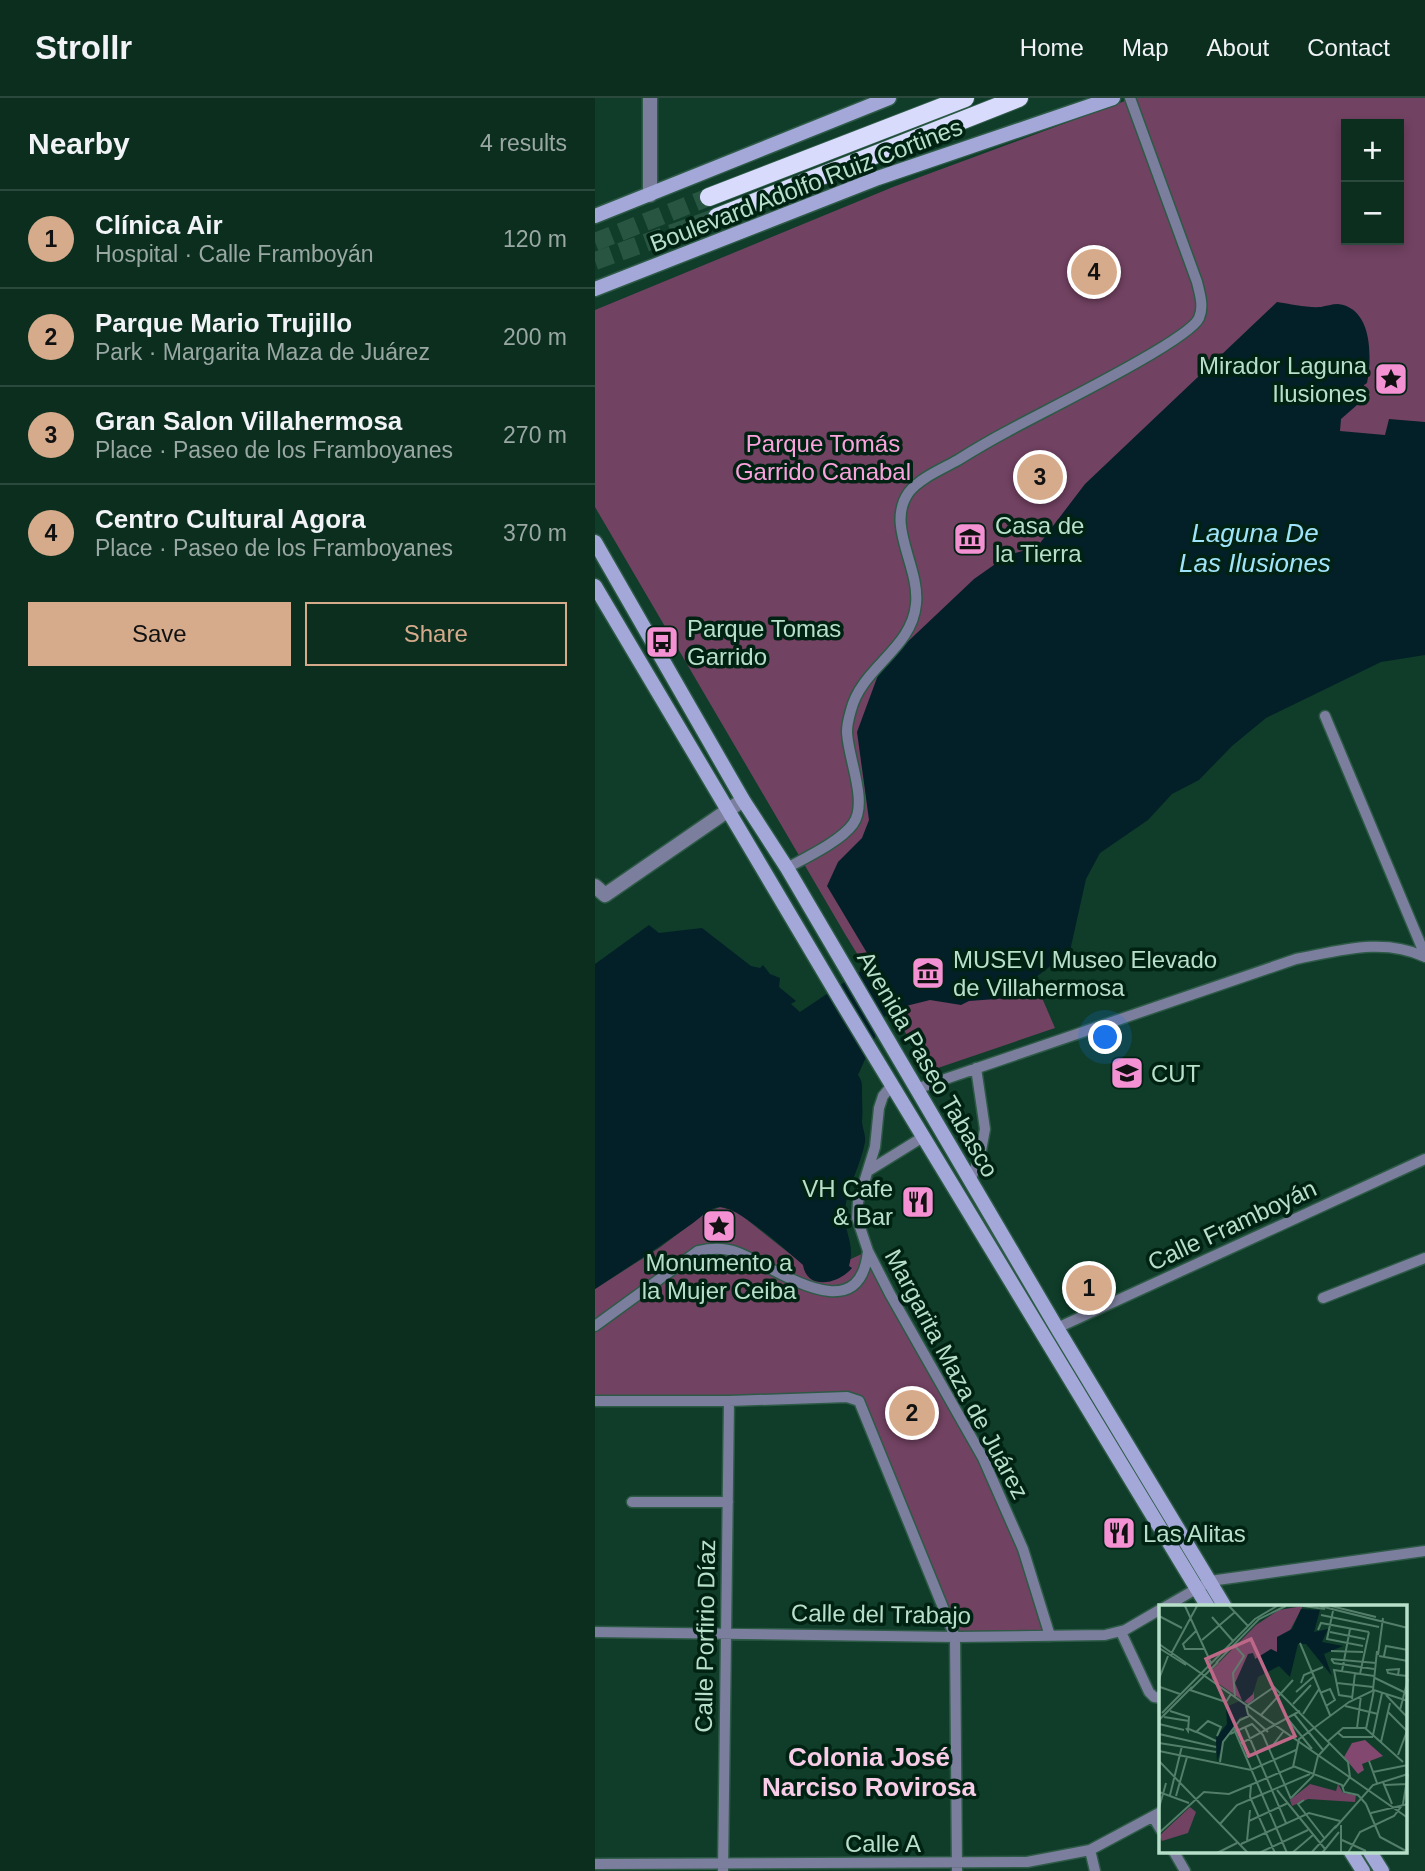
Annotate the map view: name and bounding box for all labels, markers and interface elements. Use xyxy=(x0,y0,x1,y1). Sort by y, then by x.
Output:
text: Strollr xyxy=(35,29,132,66)
text: Home xyxy=(1020,34,1084,61)
text: Map xyxy=(1122,34,1169,61)
text: About xyxy=(1207,34,1269,61)
text: Contact xyxy=(1307,34,1390,61)
street label: Boulevard Adolfo Ruiz Cortines xyxy=(646,113,966,257)
map controls xyxy=(1341,119,1404,245)
button: + xyxy=(1341,119,1404,182)
text: Nearby xyxy=(28,127,130,160)
text: 4 results xyxy=(480,130,567,156)
button: − xyxy=(1341,182,1404,245)
text: Clínica Air xyxy=(95,210,223,240)
text: 1 xyxy=(45,226,57,252)
text: 120 m xyxy=(503,226,567,252)
text: Hospital · Calle Framboyán xyxy=(95,241,374,267)
pin: 4 xyxy=(1071,246,1117,298)
text: Parque Mario Trujillo xyxy=(95,308,352,338)
text: 2 xyxy=(45,324,57,350)
text: 200 m xyxy=(503,324,567,350)
text: Park · Margarita Maza de Juárez xyxy=(95,339,430,365)
place label: Mirador Laguna Ilusiones xyxy=(1199,352,1368,407)
place icon: Mirador Laguna Ilusiones xyxy=(1372,360,1410,398)
text: Gran Salon Villahermosa xyxy=(95,406,402,436)
text: 3 xyxy=(45,422,57,448)
text: 270 m xyxy=(503,422,567,448)
park label: Parque Tomás Garrido Canabal xyxy=(735,430,911,485)
text: Place · Paseo de los Framboyanes xyxy=(95,437,453,463)
pin: 3 xyxy=(1017,451,1063,503)
text: Centro Cultural Agora xyxy=(95,504,366,534)
place label: Casa de la Tierra xyxy=(995,512,1084,567)
water label: Laguna De Las Ilusiones xyxy=(1179,518,1331,578)
text: 4 xyxy=(45,520,57,546)
text: 370 m xyxy=(503,520,567,546)
museum icon: Casa de la Tierra xyxy=(951,520,989,558)
text: Place · Paseo de los Framboyanes xyxy=(95,535,453,561)
button: Save xyxy=(28,602,291,666)
button: Share xyxy=(305,602,567,666)
place label: Parque Tomas Garrido xyxy=(687,615,841,670)
bus stop icon: Parque Tomas Garrido xyxy=(643,623,681,661)
street label: Avenida Paseo Tabasco xyxy=(852,946,1004,1182)
place label: MUSEVI Museo Elevado de Villahermosa xyxy=(953,946,1217,1001)
museum icon: MUSEVI Museo Elevado de Villahermosa xyxy=(909,954,947,992)
your location xyxy=(1088,1020,1122,1054)
school or university icon: CUT xyxy=(1108,1054,1146,1092)
place label: CUT xyxy=(1151,1060,1201,1087)
street label: Calle Framboyán xyxy=(1143,1174,1321,1276)
place label: VH Cafe & Bar xyxy=(802,1175,893,1230)
restaurant icon: VH Cafe & Bar xyxy=(899,1183,937,1221)
place icon: Monumento a la Mujer Ceiba xyxy=(700,1207,738,1245)
street label: Margarita Maza de Juárez xyxy=(880,1245,1034,1503)
place label: Monumento a la Mujer Ceiba xyxy=(642,1249,797,1304)
pin: 1 xyxy=(1066,1262,1112,1314)
pin: 2 xyxy=(889,1387,935,1439)
restaurant icon: Las Alitas xyxy=(1100,1514,1138,1552)
place label: Las Alitas xyxy=(1143,1520,1246,1547)
street label: Calle Porfirio Díaz xyxy=(690,1539,720,1733)
street label: Calle del Trabajo xyxy=(791,1599,971,1629)
inset map xyxy=(1159,1605,1408,1854)
district label: Colonia José Narciso Rovirosa xyxy=(762,1742,976,1802)
street label: Calle A xyxy=(845,1830,921,1857)

